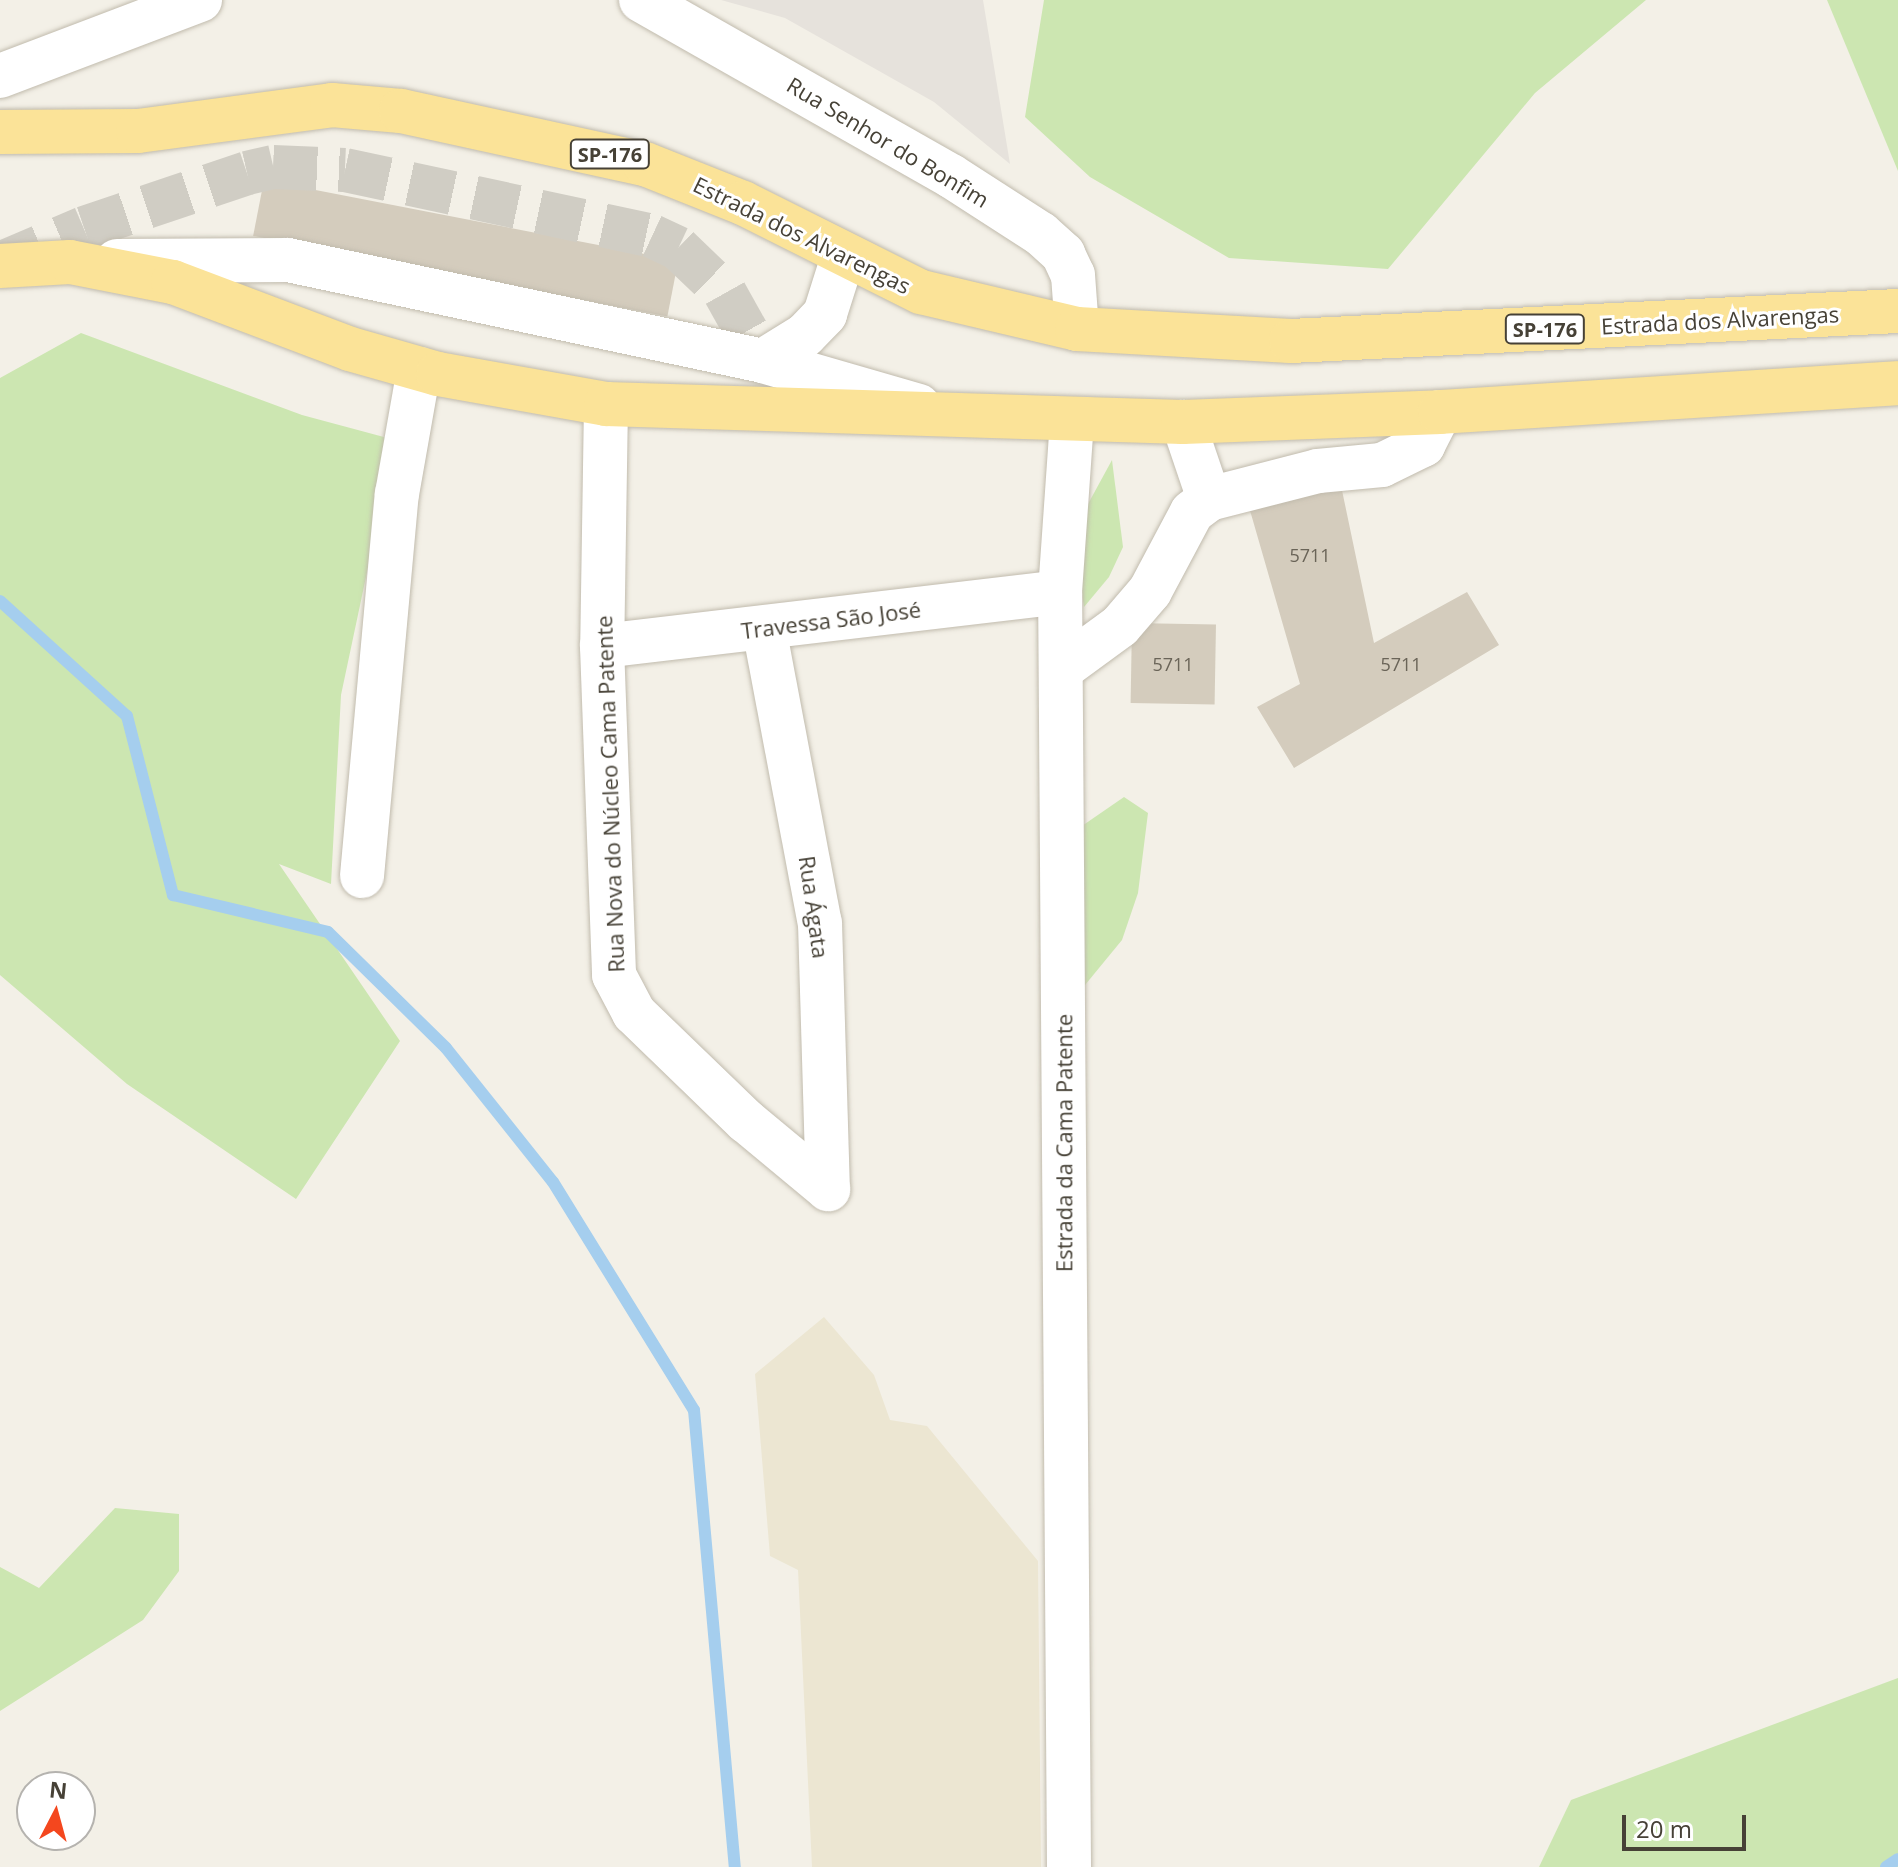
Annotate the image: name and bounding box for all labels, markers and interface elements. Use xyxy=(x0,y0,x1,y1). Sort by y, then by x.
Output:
street label: Rua Senhor do Bonfim xyxy=(782,71,994,213)
road number: SP-176 xyxy=(568,138,652,170)
street label: Estrada dos Alvarengas xyxy=(689,171,915,299)
street label: Estrada dos Alvarengas xyxy=(1600,301,1840,339)
road number: SP-176 xyxy=(1503,313,1587,345)
house number: 5711 xyxy=(1289,544,1331,566)
street label: Travessa São José xyxy=(740,596,922,644)
street label: Rua Nova do Núcleo Cama Patente xyxy=(591,615,629,973)
house number: 5711 xyxy=(1152,653,1194,675)
house number: 5711 xyxy=(1380,653,1422,675)
street label: Rua Ágata xyxy=(794,854,834,960)
street label: Estrada da Cama Patente xyxy=(1051,1014,1077,1272)
north arrow xyxy=(16,1771,96,1851)
text: N xyxy=(48,1773,69,1805)
scale bar xyxy=(1626,1799,1750,1849)
text: 20 m xyxy=(1636,1812,1692,1845)

